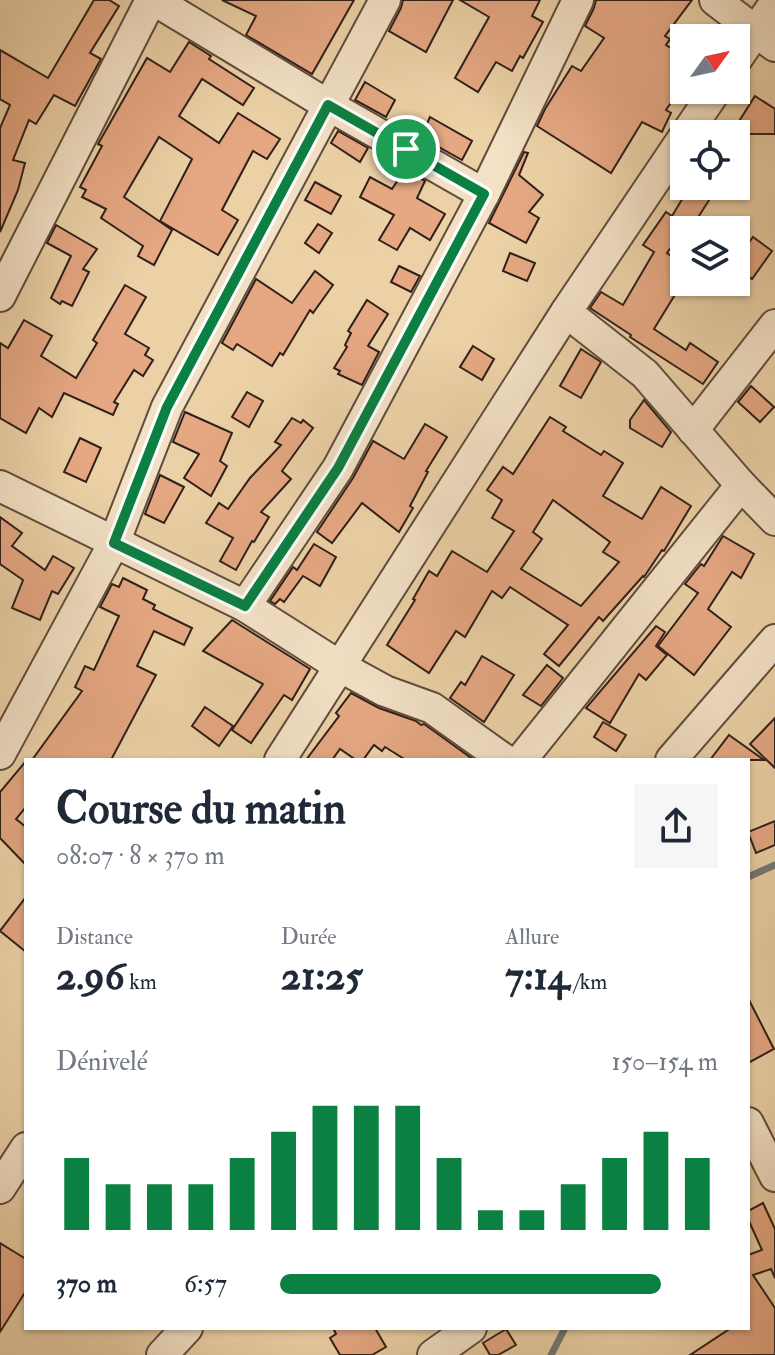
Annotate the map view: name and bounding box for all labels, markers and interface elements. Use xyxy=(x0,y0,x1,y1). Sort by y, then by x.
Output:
north arrow xyxy=(670,24,750,104)
map controls xyxy=(670,24,750,296)
pin xyxy=(372,115,440,183)
button: locate xyxy=(670,120,750,200)
icon: arrive xyxy=(384,127,428,171)
button: layers xyxy=(670,216,750,296)
text: Course du matin xyxy=(56,782,346,837)
button: share xyxy=(634,784,718,868)
text: 08:07 · 8 × 370 m xyxy=(56,840,225,872)
text: Distance xyxy=(56,923,133,951)
text: Durée xyxy=(281,923,336,951)
text: Allure xyxy=(505,923,559,951)
text: 2.96 xyxy=(56,951,125,1002)
text: 21:25 xyxy=(281,951,363,1002)
text: 7:14 xyxy=(505,951,569,1002)
text: km xyxy=(125,968,157,996)
text: /km xyxy=(569,968,607,996)
text: Dénivelé xyxy=(56,1046,148,1078)
text: 150–154 m xyxy=(611,1046,718,1078)
text: 370 m xyxy=(56,1268,117,1300)
text: 6:57 xyxy=(184,1268,227,1300)

